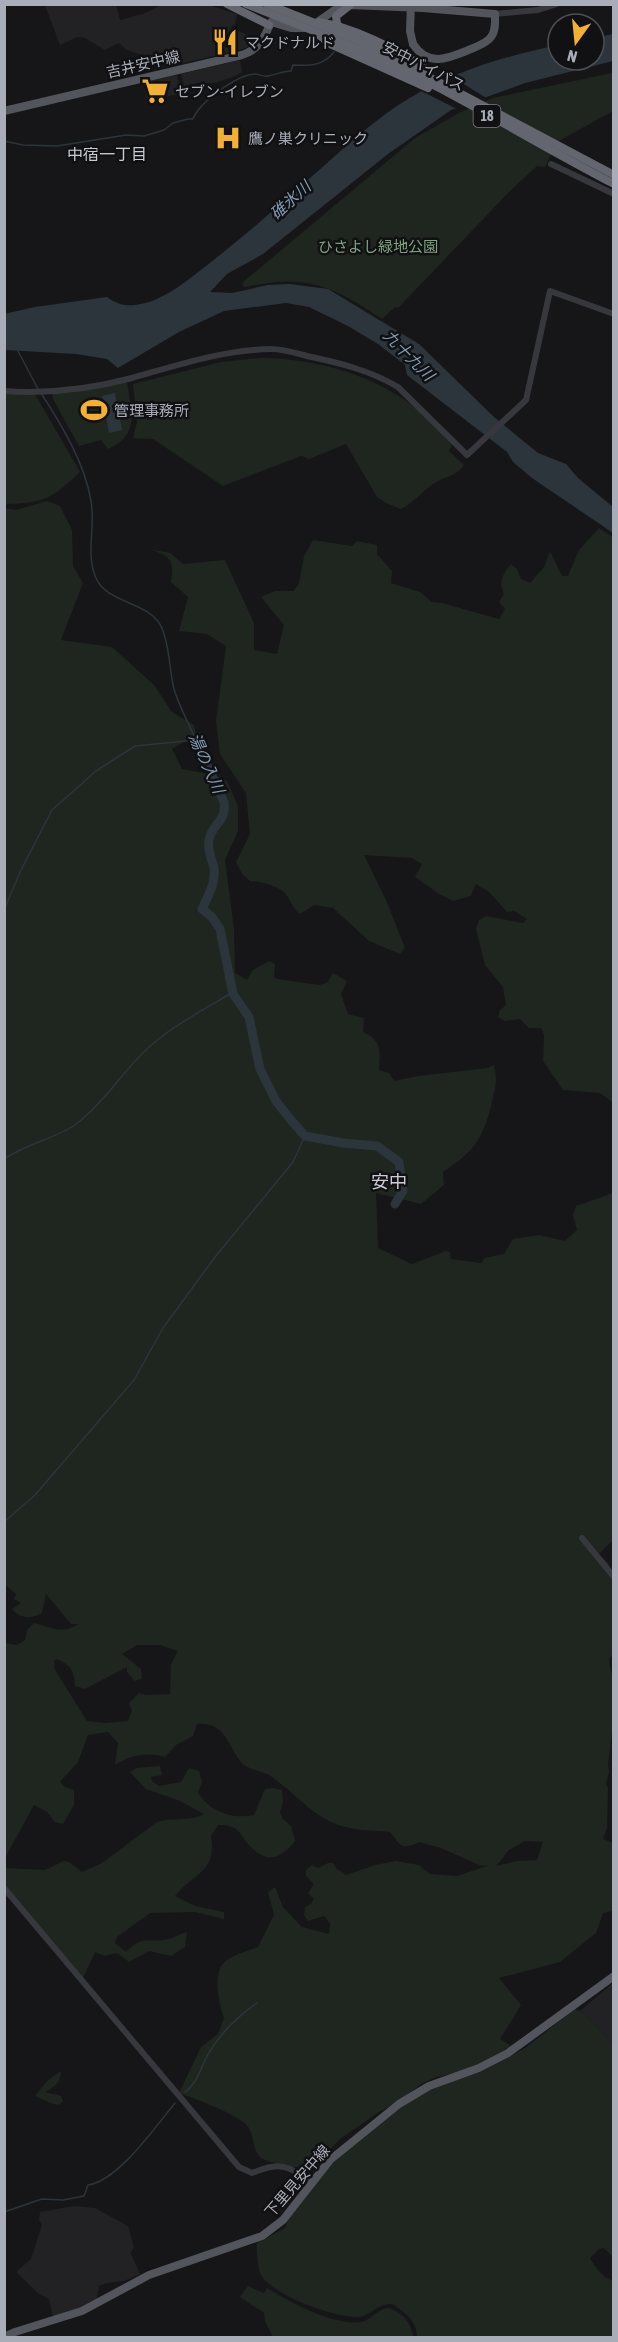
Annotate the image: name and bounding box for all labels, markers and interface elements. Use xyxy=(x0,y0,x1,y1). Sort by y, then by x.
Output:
north arrow xyxy=(546,12,606,72)
restaurant icon: マクドナルド xyxy=(210,27,240,57)
place label: マクドナルド xyxy=(245,34,335,51)
street label: 安中バイパス xyxy=(380,38,468,94)
street label: 吉井安中線 xyxy=(105,47,181,81)
text: N xyxy=(565,47,579,66)
supermarket icon: セブン-イレブン xyxy=(140,76,170,106)
place label: セブン-イレブン xyxy=(175,83,284,100)
road number: 18 xyxy=(474,105,500,127)
hospital icon: 鷹ノ巣クリニック xyxy=(213,123,243,153)
place label: 鷹ノ巣クリニック xyxy=(248,130,368,147)
district label: 中宿一丁目 xyxy=(67,145,147,163)
water label: 碓氷川 xyxy=(266,176,315,223)
park label: ひさよし緑地公園 xyxy=(318,238,438,255)
water label: 九十九川 xyxy=(380,326,439,385)
sports icon: 管理事務所 xyxy=(79,395,109,425)
place label: 管理事務所 xyxy=(114,402,189,419)
water label: 湯の入川 xyxy=(186,730,229,798)
district label: 安中 xyxy=(371,1171,407,1192)
street label: 下里見安中線 xyxy=(261,2141,333,2221)

